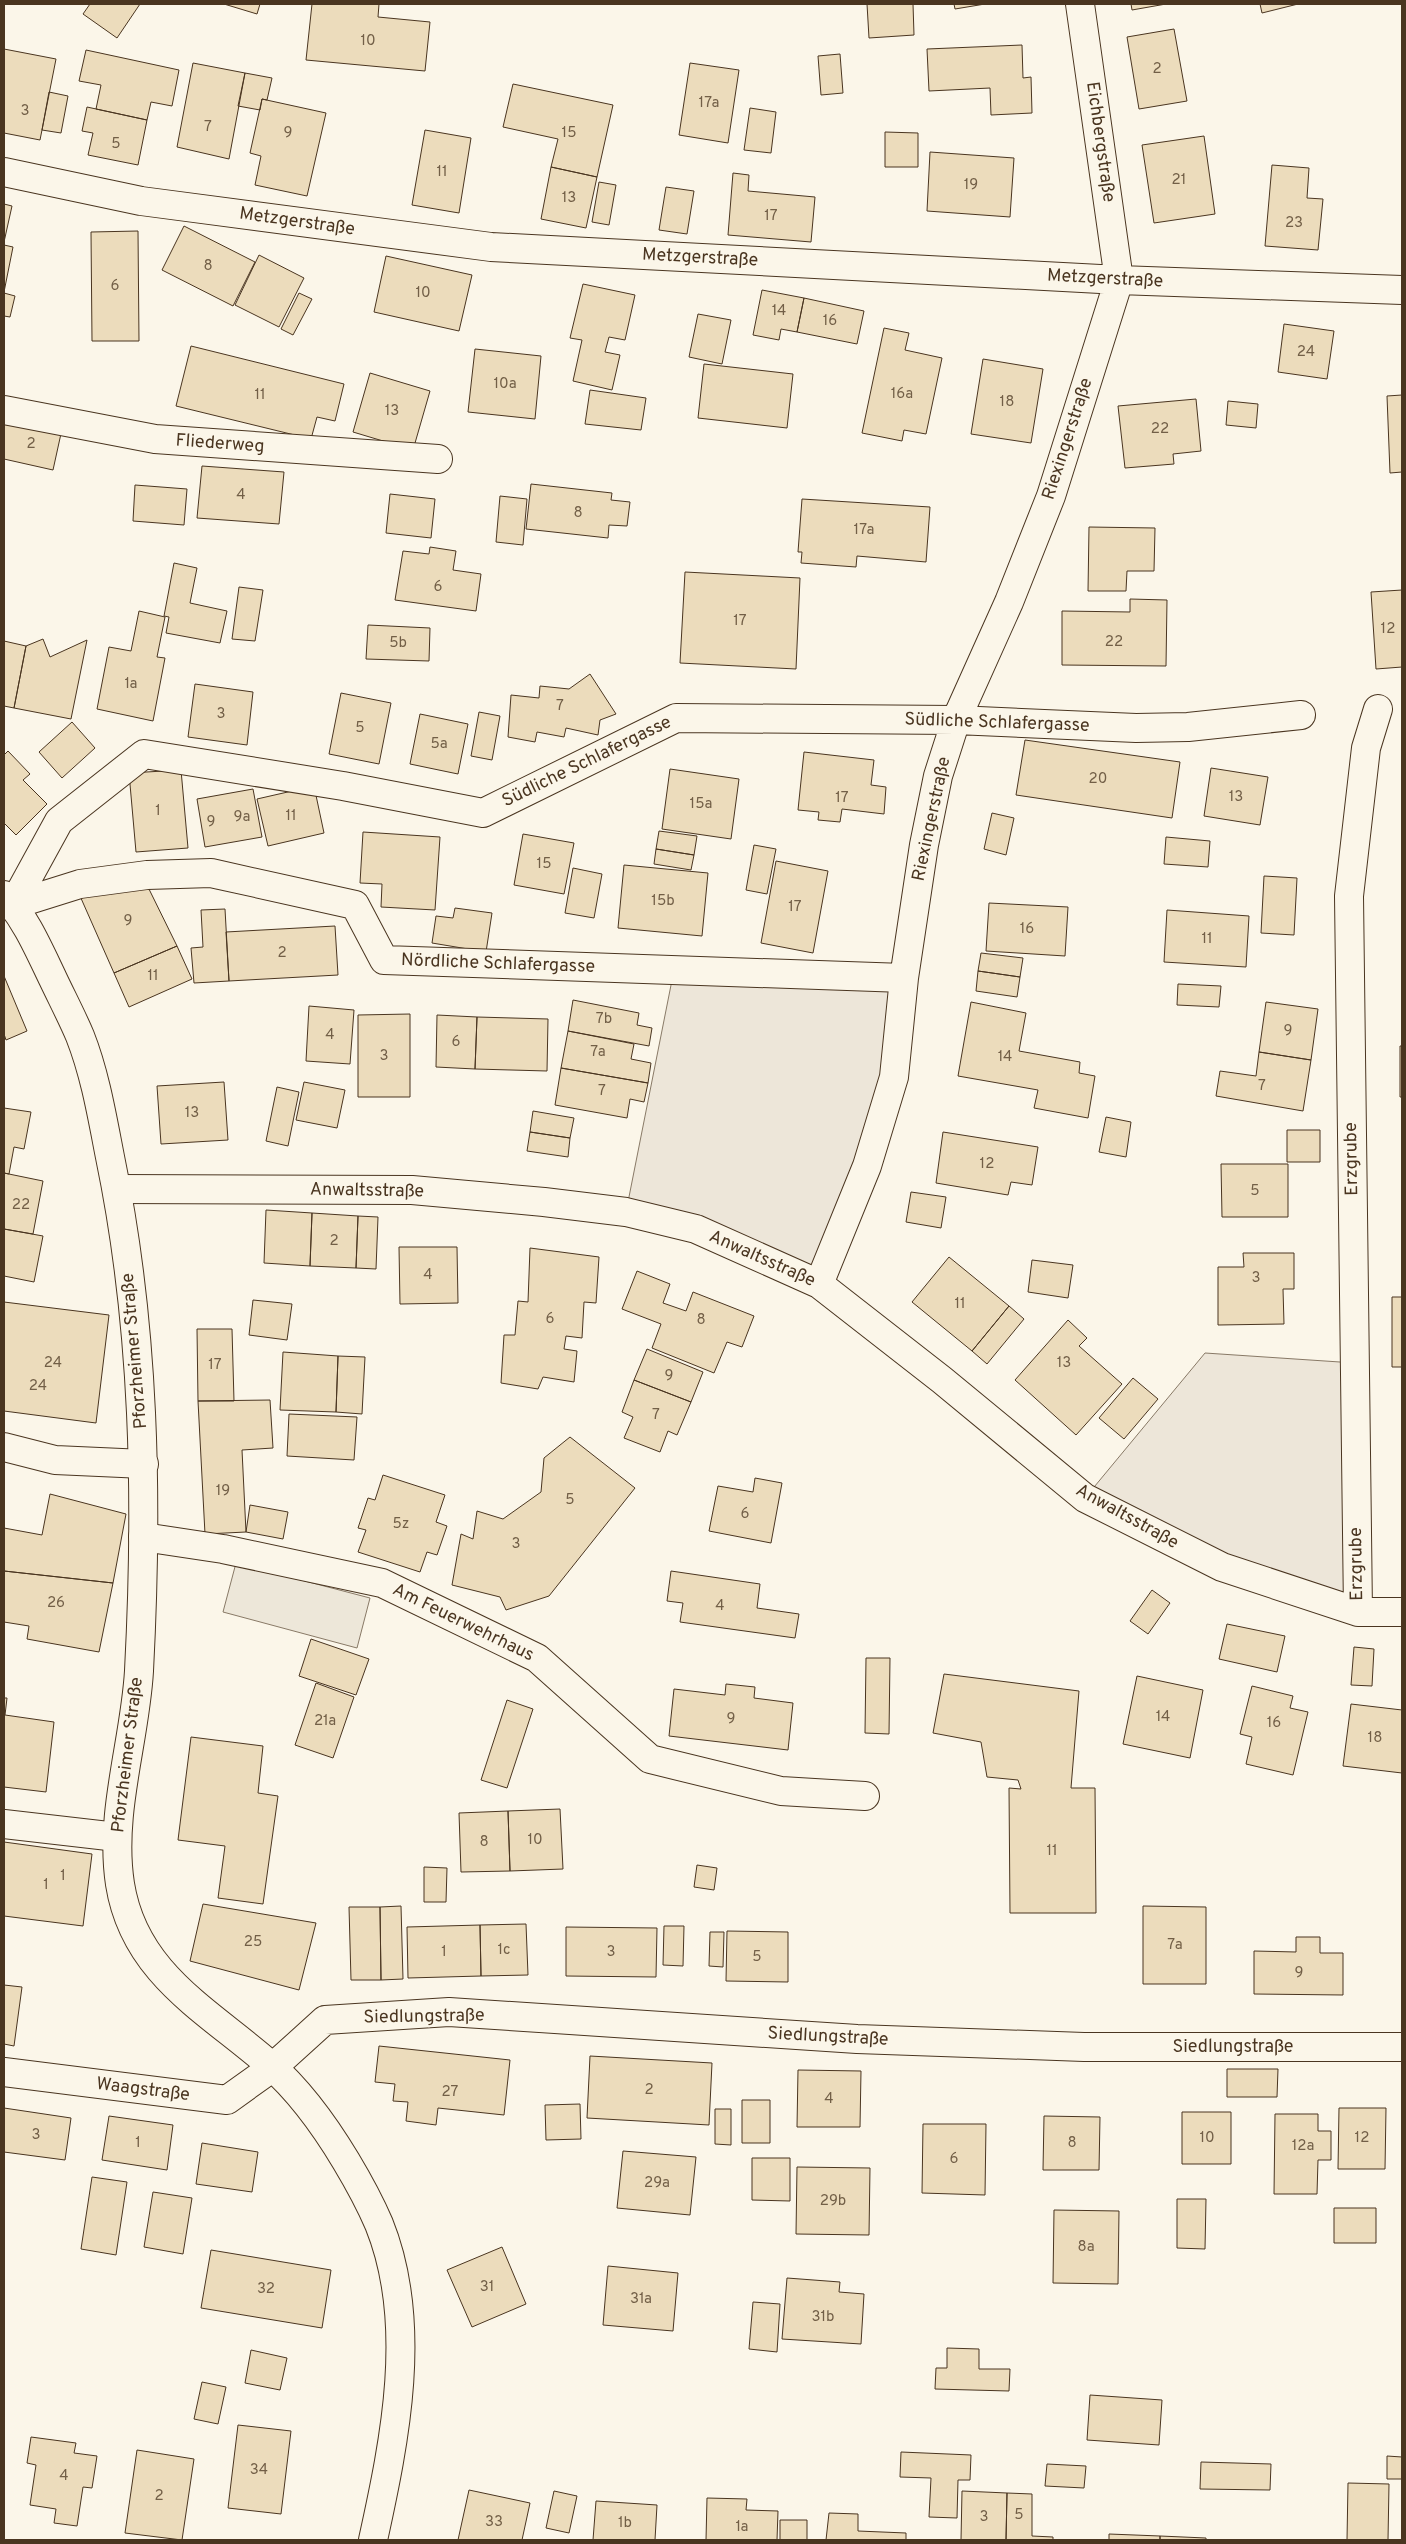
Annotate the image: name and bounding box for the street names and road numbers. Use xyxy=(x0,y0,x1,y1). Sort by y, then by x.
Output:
street label: Eichbergstraße xyxy=(1080,80,1120,204)
street label: Metzgerstraße xyxy=(238,203,356,241)
street label: Metzgerstraße xyxy=(641,243,759,273)
street label: Metzgerstraße xyxy=(1046,264,1164,294)
street label: Riexingerstraße xyxy=(1037,375,1099,503)
street label: Fliederweg xyxy=(175,429,265,459)
street label: Südliche Schlafergasse xyxy=(904,708,1090,738)
street label: Südliche Schlafergasse xyxy=(499,711,675,813)
street label: Riexingerstraße xyxy=(908,755,956,883)
street label: Nördliche Schlafergasse xyxy=(401,949,595,979)
street label: Erzgrube xyxy=(1340,1122,1364,1196)
street label: Anwaltsstraße xyxy=(310,1179,424,1203)
street label: Anwaltsstraße xyxy=(705,1225,819,1293)
street label: Pforzheimer Straße xyxy=(117,1272,153,1430)
street label: Anwaltsstraße xyxy=(1071,1479,1183,1555)
street label: Erzgrube xyxy=(1345,1527,1369,1601)
street label: Am Feuerwehrhaus xyxy=(388,1579,538,1667)
street label: Pforzheimer Straße xyxy=(107,1676,149,1834)
street label: Siedlungstraße xyxy=(363,2004,485,2030)
street label: Siedlungstraße xyxy=(767,2022,889,2052)
street label: Siedlungstraße xyxy=(1172,2036,1294,2059)
street label: Waagstraße xyxy=(95,2073,191,2107)

